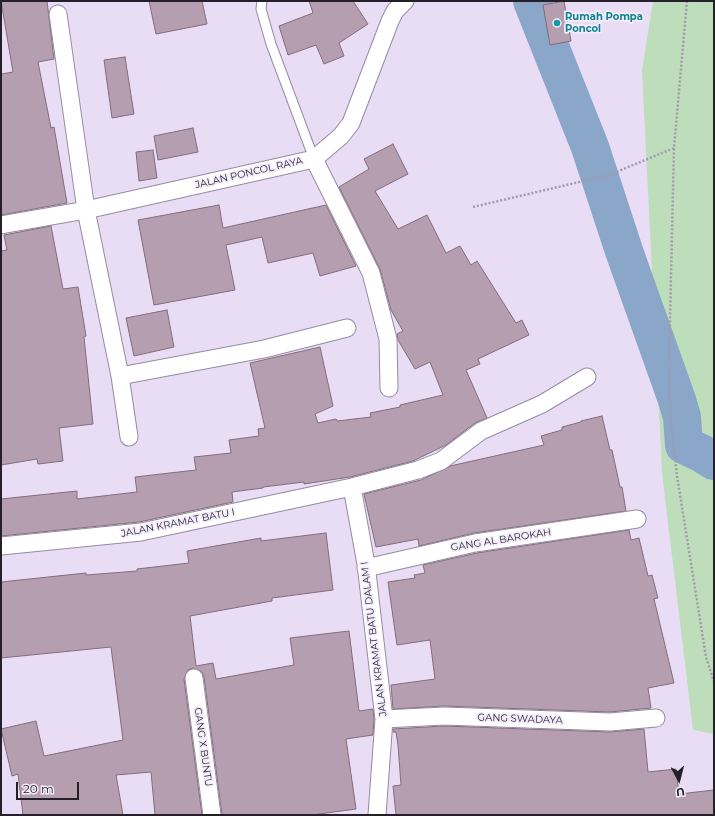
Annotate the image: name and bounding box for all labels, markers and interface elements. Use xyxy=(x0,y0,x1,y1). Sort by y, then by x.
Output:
place label: Rumah Pompa Poncol xyxy=(565,11,643,34)
marker: Rumah Pompa Poncol xyxy=(552,18,562,28)
street label: JALAN PONCOL RAYA xyxy=(194,155,304,191)
street label: JALAN KRAMAT BATU I xyxy=(120,506,236,540)
street label: GANG AL BAROKAH xyxy=(450,526,552,554)
street label: JALAN KRAMAT BATU DALAM I xyxy=(359,561,389,717)
street label: GANG X BUNTU xyxy=(192,707,214,787)
street label: GANG SWADAYA xyxy=(477,712,563,726)
north arrow xyxy=(659,760,699,800)
scale bar xyxy=(18,774,81,800)
text: 20 m xyxy=(23,781,54,796)
text: U xyxy=(675,784,686,799)

